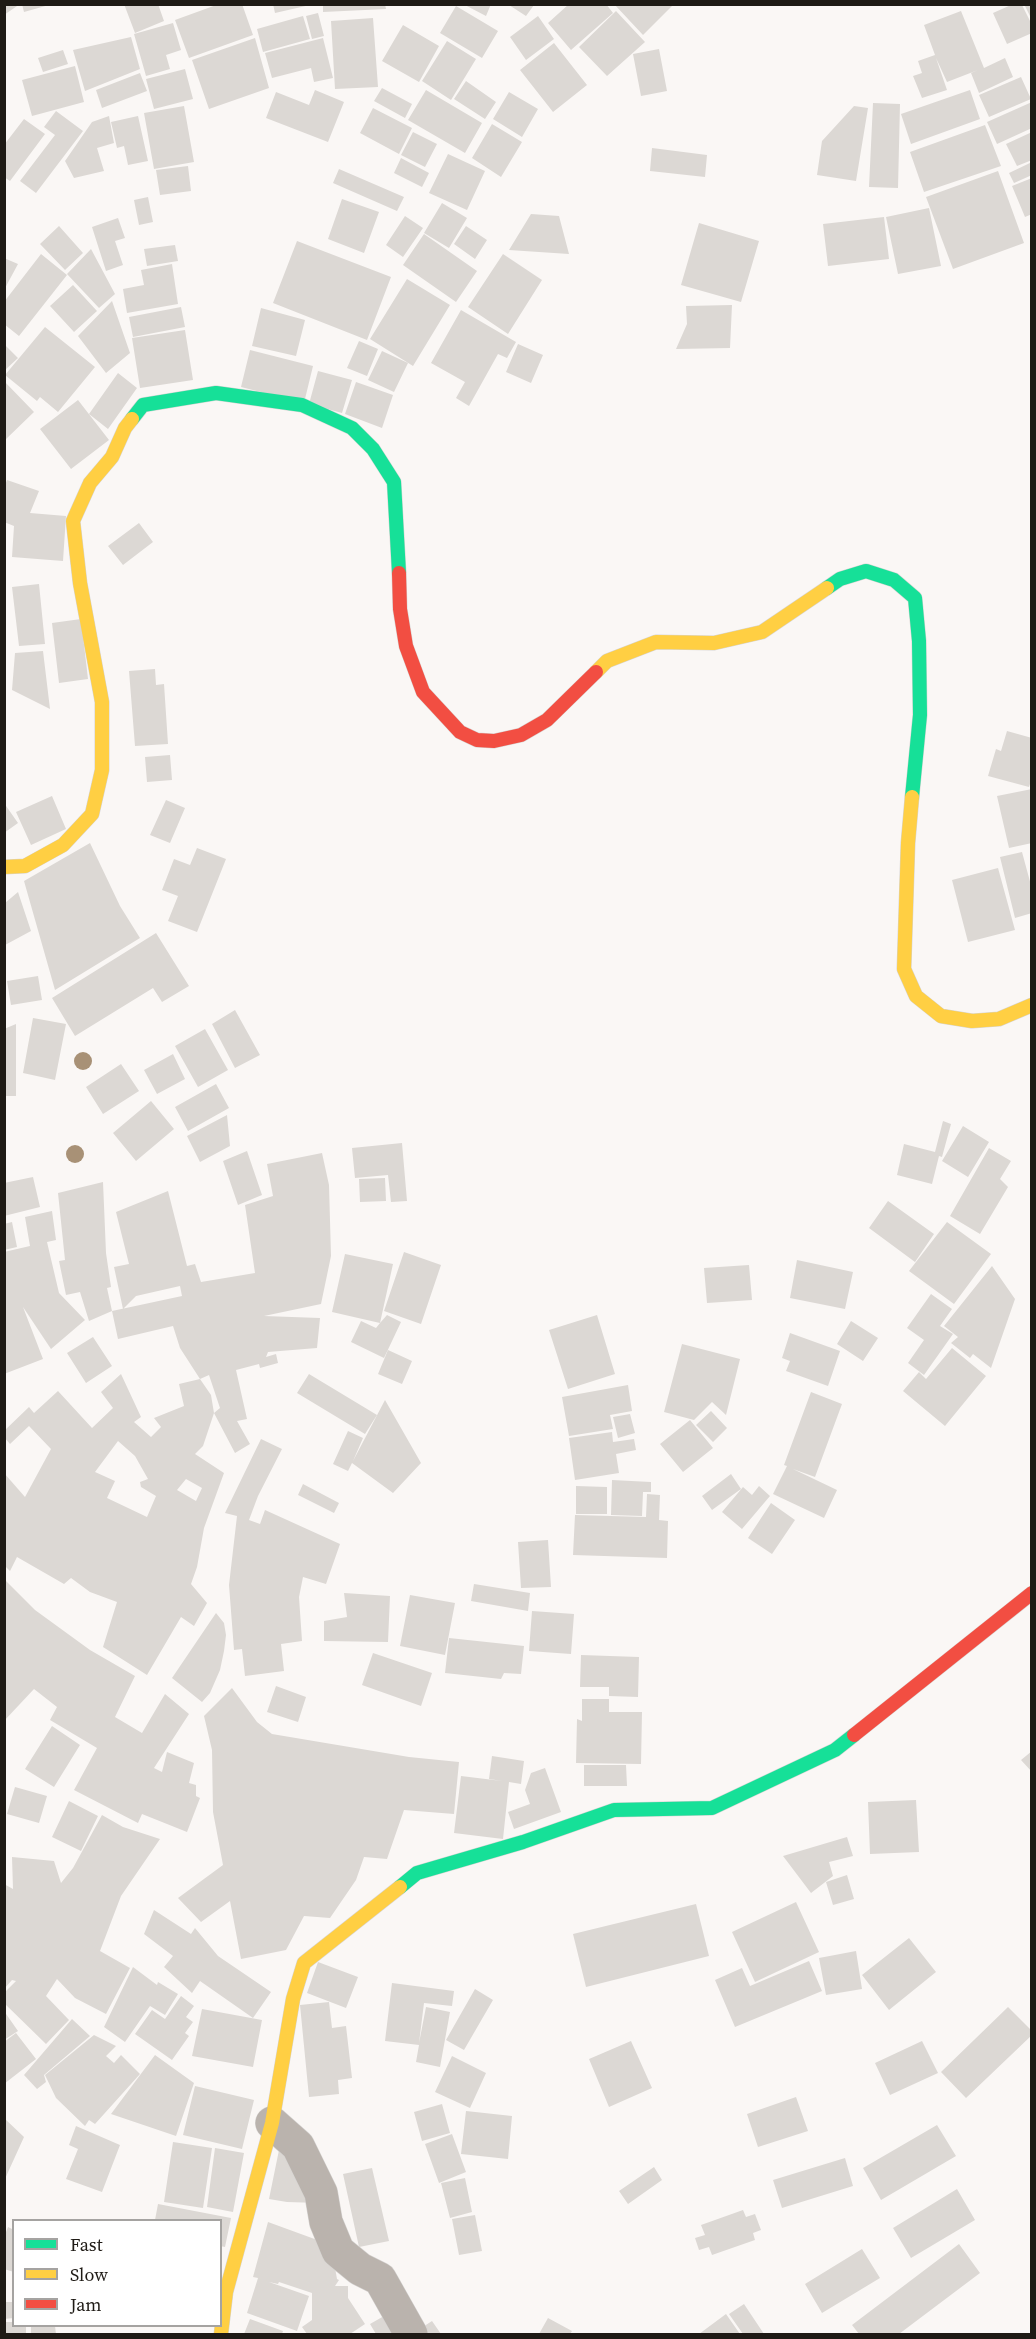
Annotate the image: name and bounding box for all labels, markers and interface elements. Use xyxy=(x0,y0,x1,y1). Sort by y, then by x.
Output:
legend xyxy=(12,2219,222,2327)
text: Fast xyxy=(70,2232,103,2257)
text: Slow xyxy=(70,2262,108,2287)
text: Jam xyxy=(70,2292,102,2317)

